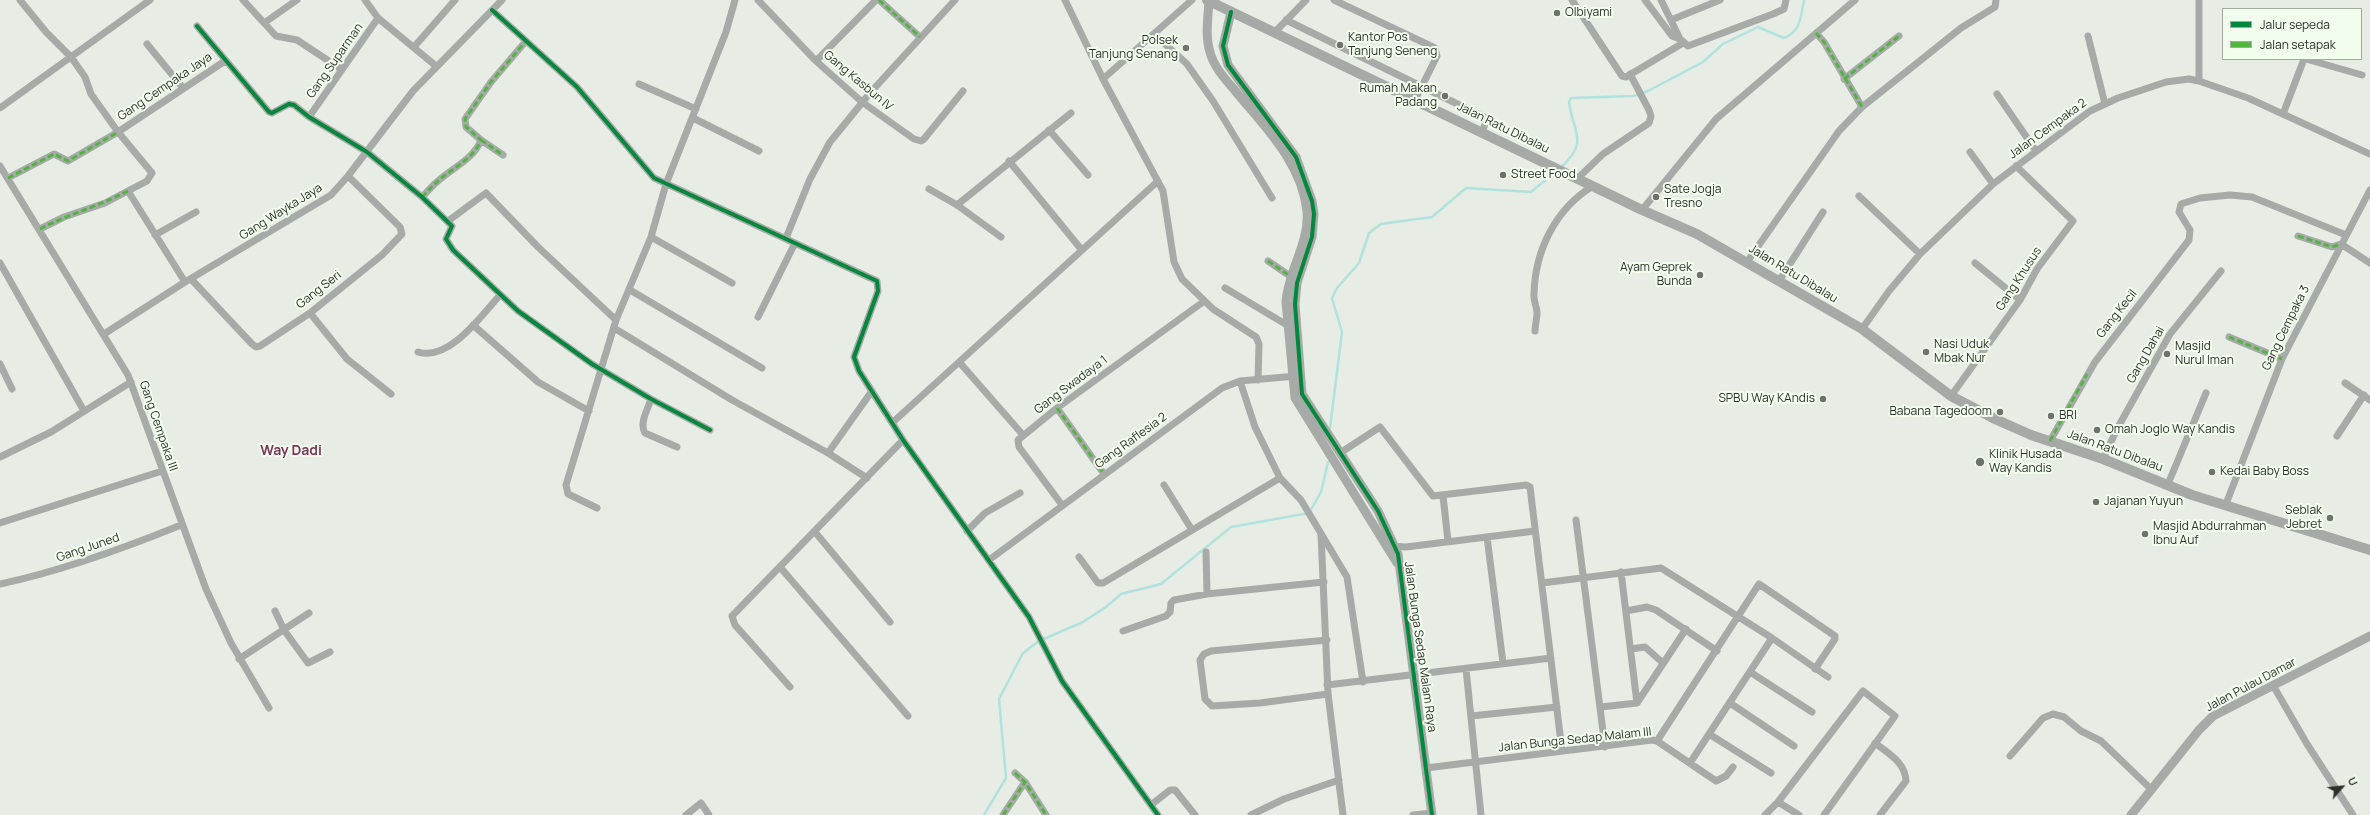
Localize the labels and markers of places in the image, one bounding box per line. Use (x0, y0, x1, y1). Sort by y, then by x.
place label: Olbiyami (1565, 6, 1612, 20)
marker: Olbiyami (1552, 8, 1562, 18)
place label: Kantor Pos Tanjung Seneng (1348, 31, 1437, 59)
place label: Polsek Tanjung Senang (1089, 34, 1178, 62)
marker: Kantor Pos Tanjung Seneng (1335, 40, 1345, 50)
marker: Polsek Tanjung Senang (1181, 43, 1191, 53)
place label: Rumah Makan Padang (1359, 82, 1437, 110)
marker: Rumah Makan Padang (1440, 91, 1450, 101)
place label: Street Food (1511, 168, 1576, 182)
marker: Street Food (1498, 170, 1508, 180)
place label: Sate Jogja Tresno (1664, 183, 1721, 211)
marker: Sate Jogja Tresno (1651, 192, 1661, 202)
place label: Ayam Geprek Bunda (1620, 261, 1692, 289)
marker: Ayam Geprek Bunda (1695, 270, 1705, 280)
place label: Nasi Uduk Mbak Nur (1934, 338, 1989, 366)
place label: Masjid Nurul Iman (2175, 340, 2234, 368)
marker: Nasi Uduk Mbak Nur (1921, 347, 1931, 357)
marker: Masjid Nurul Iman (2162, 349, 2172, 359)
place label: SPBU Way KAndis (1718, 392, 1815, 406)
marker: SPBU Way KAndis (1818, 394, 1828, 404)
place label: Babana Tagedoom (1889, 405, 1992, 419)
marker: Babana Tagedoom (1995, 407, 2005, 417)
place label: BRI (2059, 409, 2077, 423)
marker: BRI (2046, 411, 2056, 421)
place label: Omah Joglo Way Kandis (2105, 423, 2235, 437)
marker: Omah Joglo Way Kandis (2092, 425, 2102, 435)
place label: Klinik Husada Way Kandis (1989, 448, 2062, 476)
marker: Klinik Husada Way Kandis (1974, 456, 1986, 468)
place label: Kedai Baby Boss (2220, 465, 2309, 479)
marker: Kedai Baby Boss (2207, 467, 2217, 477)
place label: Jajanan Yuyun (2104, 495, 2183, 509)
marker: Jajanan Yuyun (2091, 497, 2101, 507)
place label: Seblak Jebret (2285, 504, 2322, 532)
marker: Seblak Jebret (2325, 513, 2335, 523)
place label: Masjid Abdurrahman Ibnu Auf (2153, 520, 2266, 548)
marker: Masjid Abdurrahman Ibnu Auf (2140, 529, 2150, 539)

